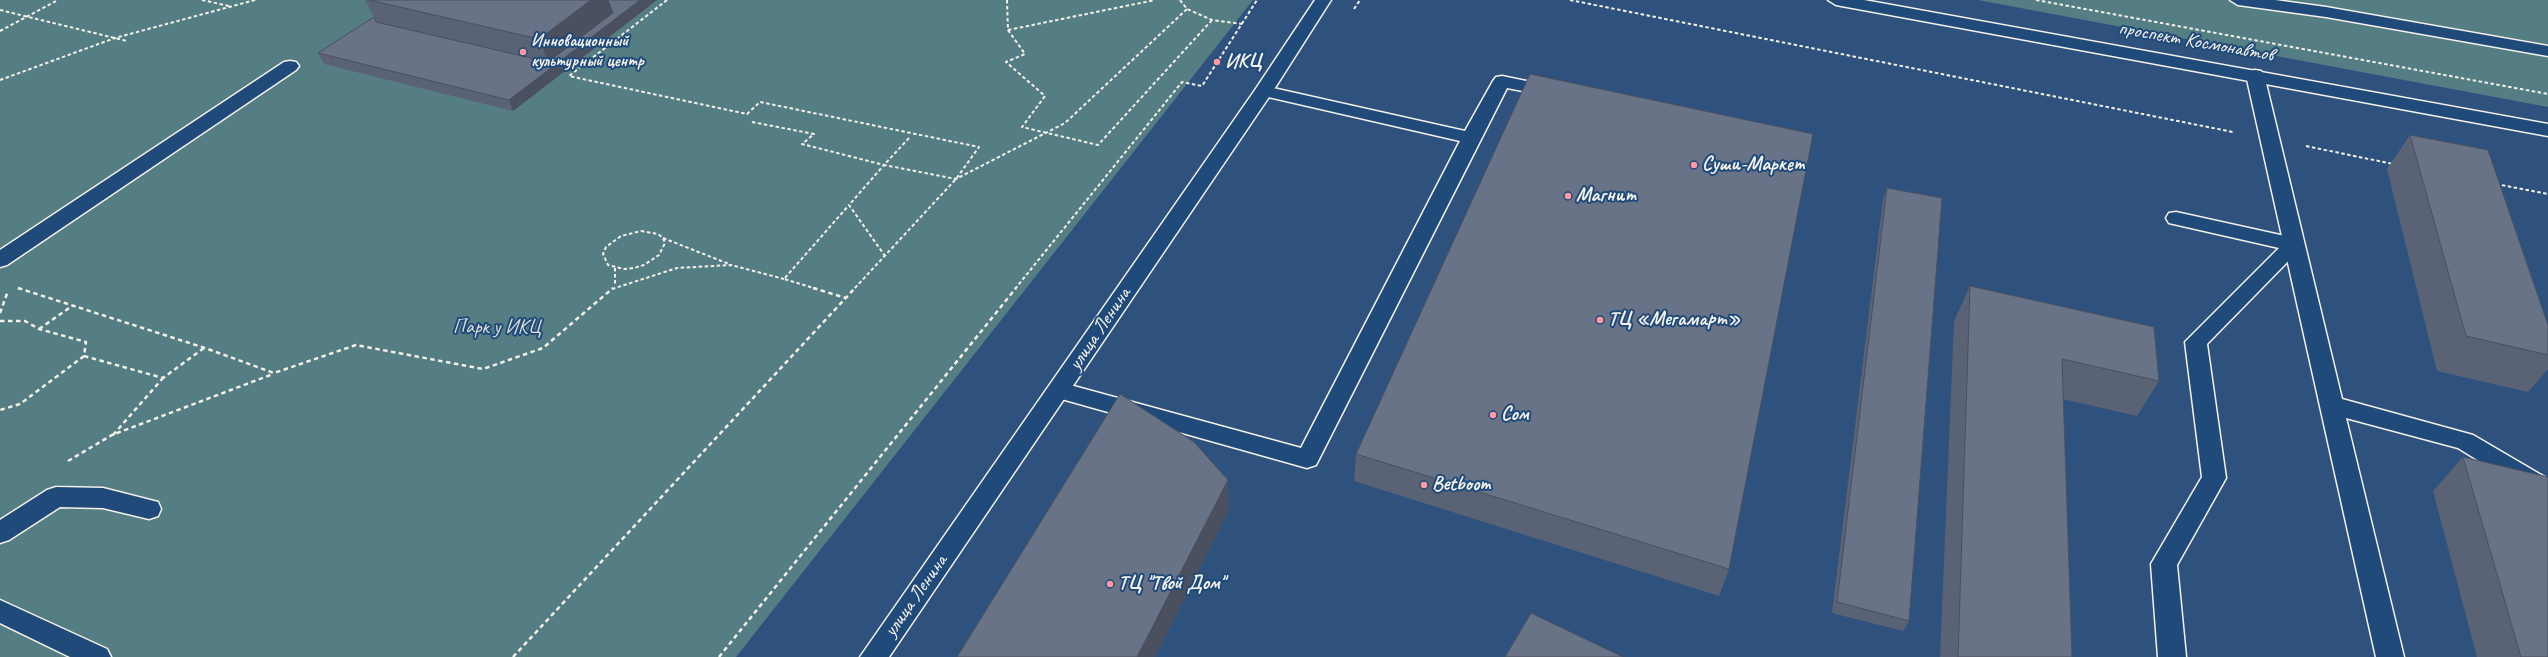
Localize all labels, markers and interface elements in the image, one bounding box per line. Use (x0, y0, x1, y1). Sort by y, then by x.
street label: проспект Космонавтов (2116, 17, 2276, 67)
place label: Инновационный культурный центр (531, 32, 644, 72)
marker: Инновационный культурный центр (518, 47, 528, 57)
place label: ИКЦ (1225, 50, 1262, 74)
marker: ИКЦ (1212, 57, 1222, 67)
place label: Суши-Маркет (1702, 153, 1805, 177)
marker: Суши-Маркет (1689, 160, 1699, 170)
place label: Магнит (1576, 184, 1636, 208)
marker: Магнит (1563, 191, 1573, 201)
street label: улица Ленина (1064, 283, 1136, 375)
place label: ТЦ «Мегамарт» (1608, 308, 1740, 332)
marker: ТЦ «Мегамарт» (1595, 315, 1605, 325)
park label: Парк у ИКЦ (453, 316, 541, 340)
place label: Сом (1501, 403, 1529, 427)
marker: Сом (1488, 410, 1498, 420)
place label: Betboom (1432, 473, 1490, 497)
marker: Betboom (1419, 480, 1429, 490)
street label: улица Ленина (879, 550, 953, 642)
place label: ТЦ "Твой Дом" (1118, 572, 1224, 596)
marker: ТЦ "Твой Дом" (1105, 579, 1115, 589)

